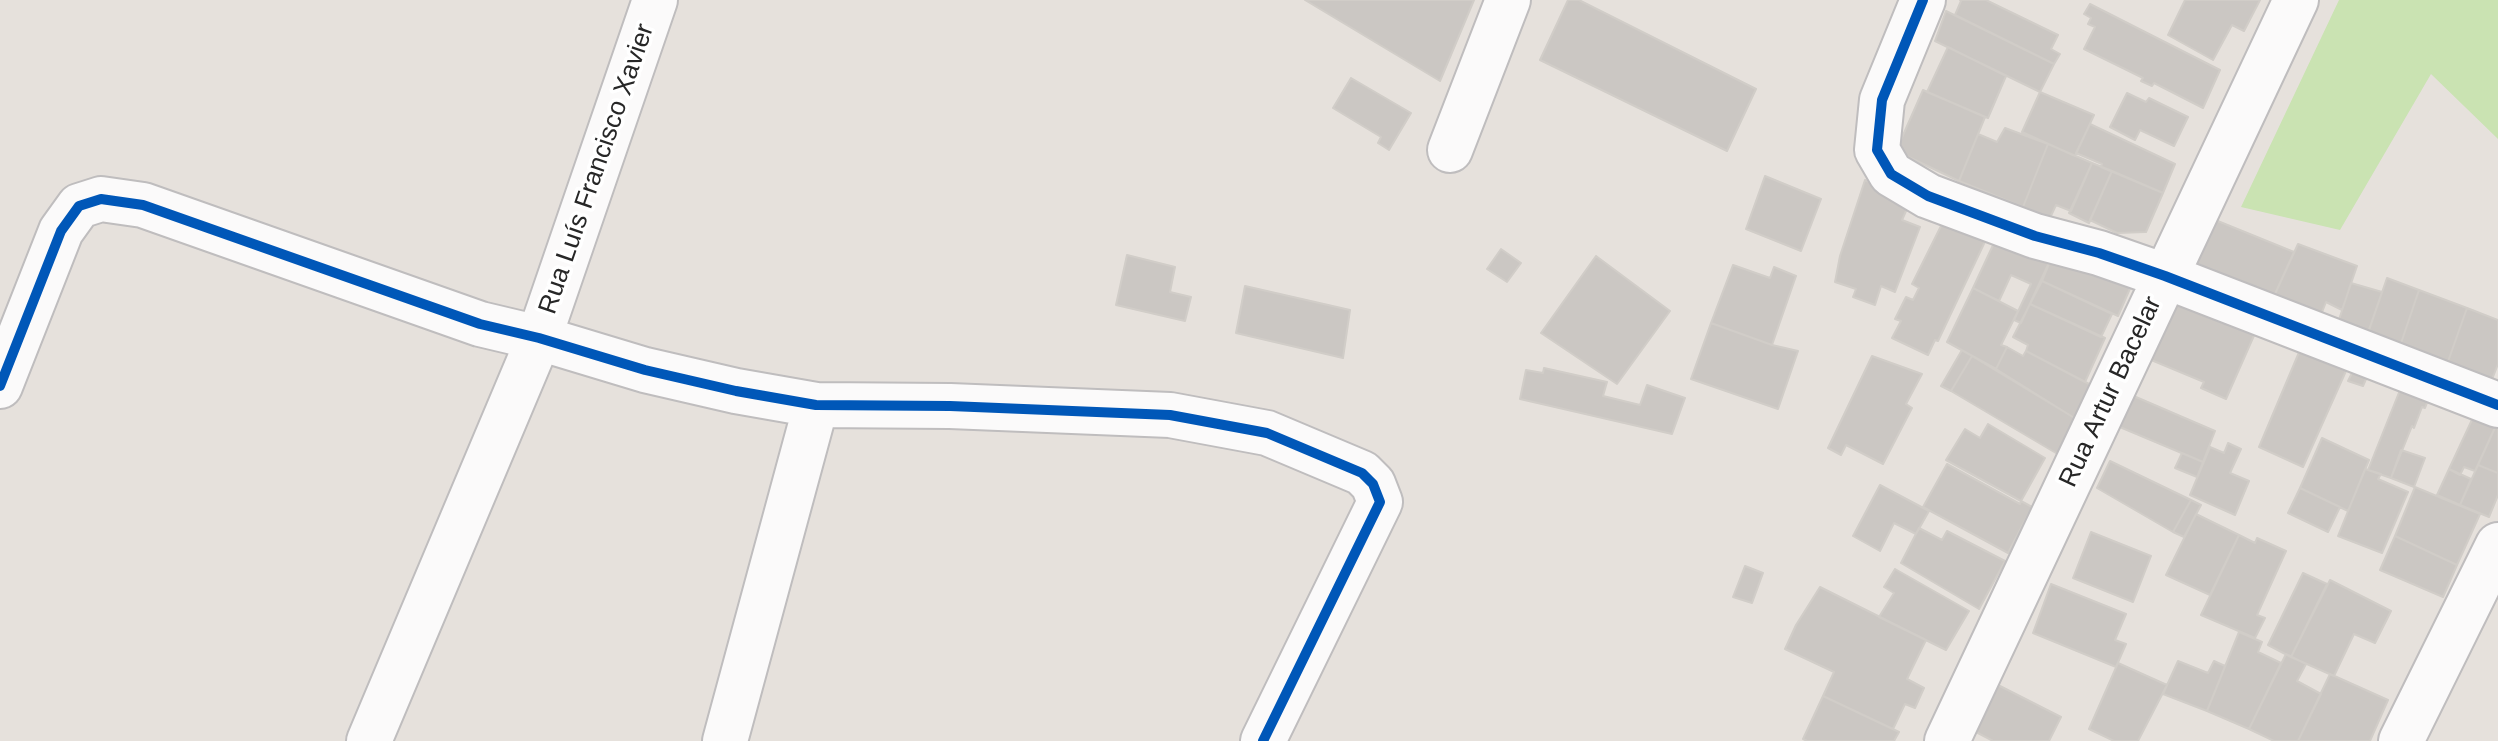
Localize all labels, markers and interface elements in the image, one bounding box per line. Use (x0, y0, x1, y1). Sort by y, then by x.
street label: Rua Luís Francisco Xavier (533, 20, 661, 318)
street label: Rua Artur Bacelar (2053, 292, 2169, 492)

